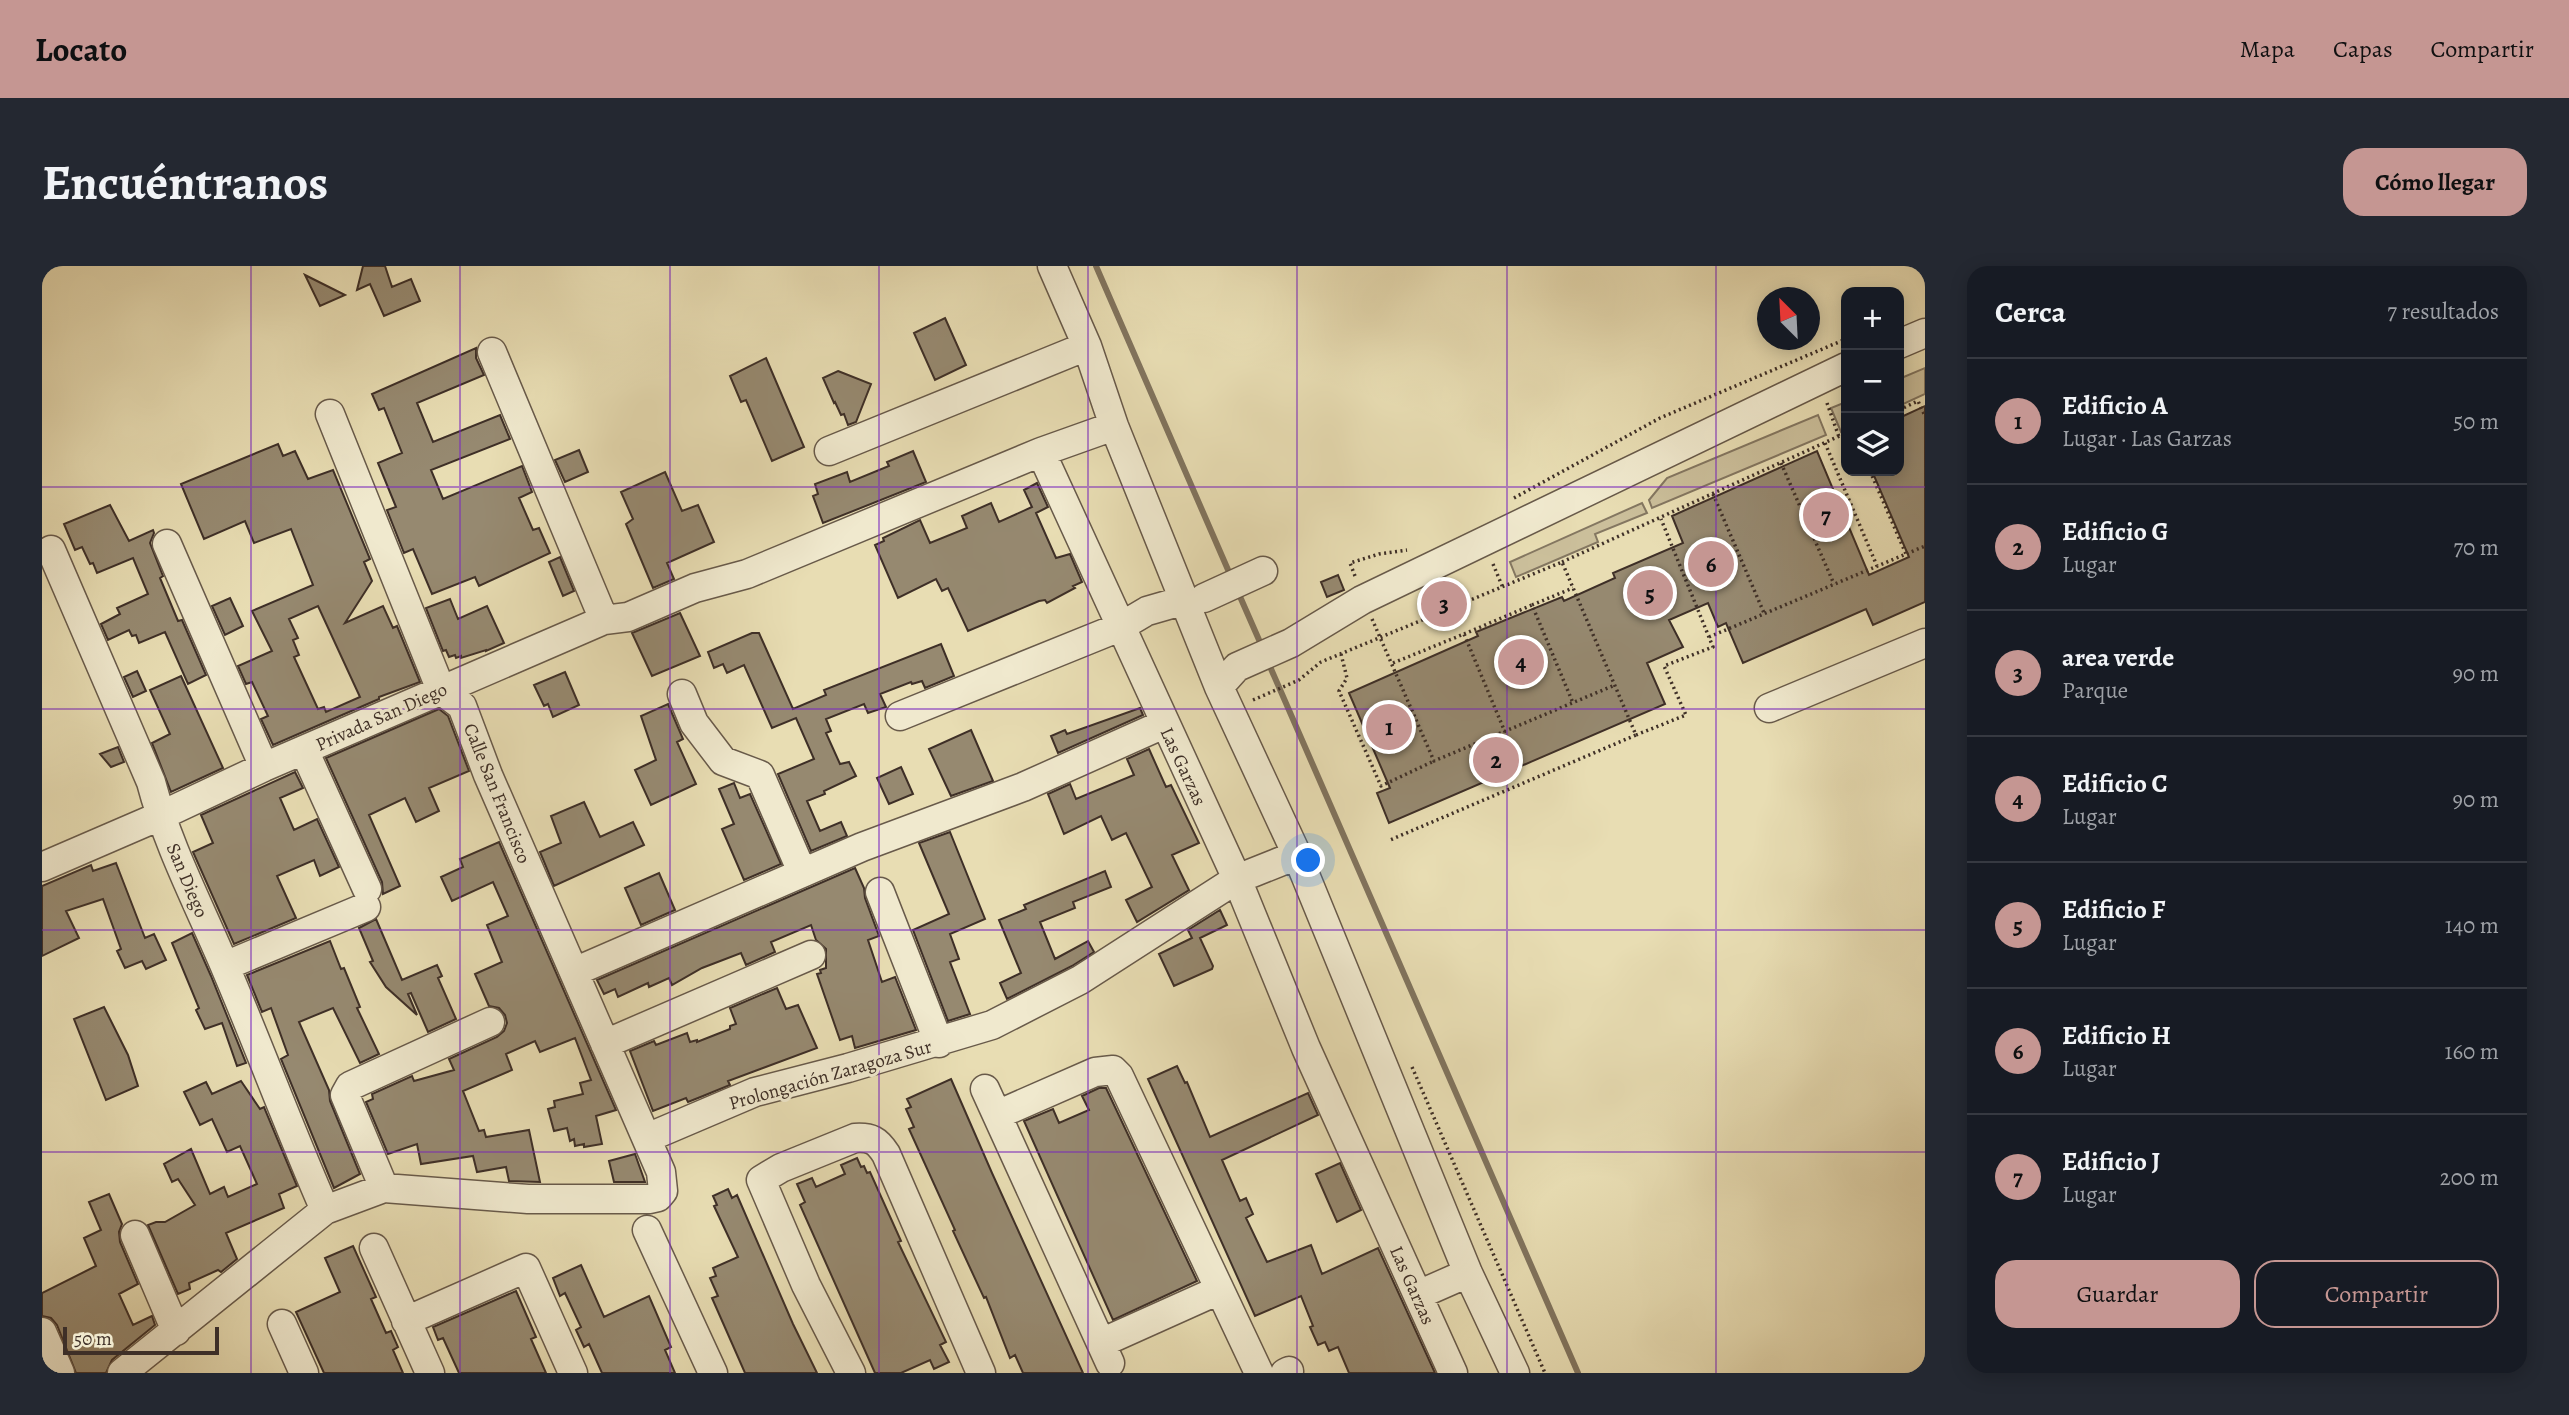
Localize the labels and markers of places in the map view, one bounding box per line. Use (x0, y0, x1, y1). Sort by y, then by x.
pin: 7 (1803, 489, 1849, 541)
pin: 6 (1688, 538, 1734, 590)
pin: 5 (1627, 567, 1673, 619)
pin: 3 (1421, 578, 1467, 630)
pin: 4 (1498, 636, 1544, 688)
pin: 1 (1366, 701, 1412, 753)
pin: 2 (1473, 734, 1519, 786)

